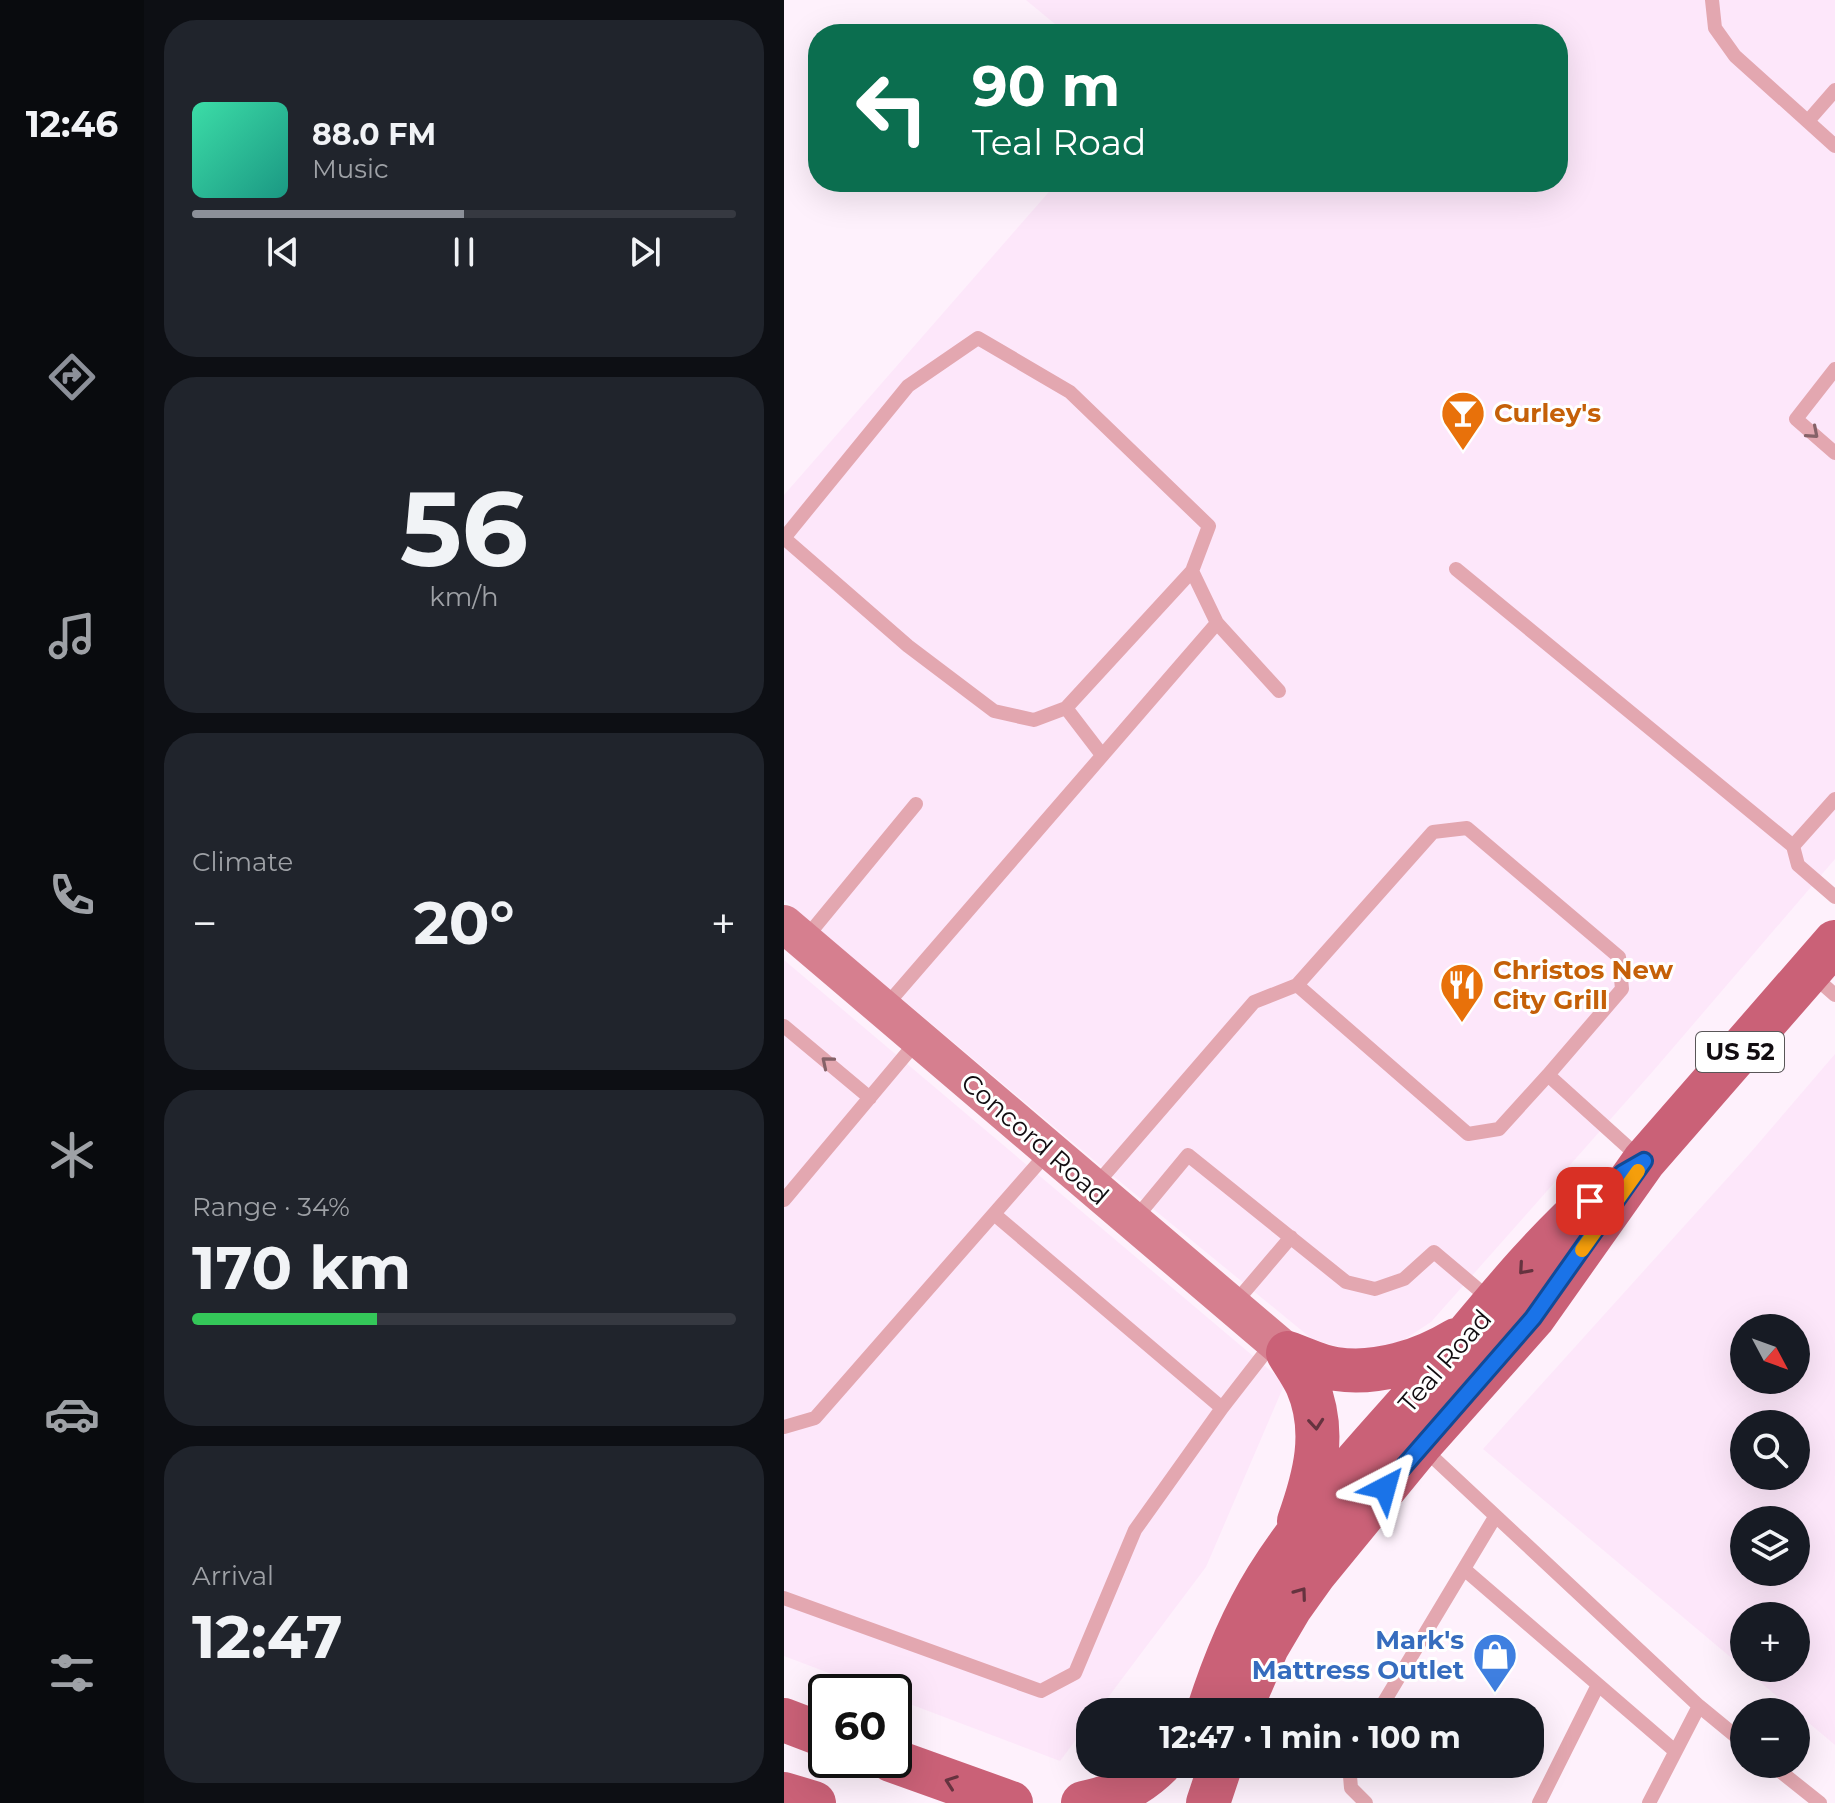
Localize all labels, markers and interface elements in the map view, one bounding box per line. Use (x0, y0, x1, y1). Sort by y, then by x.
text: 90 m (972, 52, 1120, 120)
icon: left (840, 56, 944, 160)
text: 12:46 (26, 102, 118, 146)
text: 88.0 FM (312, 116, 436, 153)
text: Teal Road (972, 120, 1146, 164)
text: Music (312, 153, 389, 185)
icon: previous (261, 230, 305, 274)
icon: pause (442, 230, 486, 274)
icon: next (623, 230, 667, 274)
icon: directions (44, 349, 100, 405)
bar icon: Curley's (1439, 389, 1487, 452)
place label: Curley's (1494, 397, 1601, 429)
one-way arrow (1803, 423, 1818, 438)
text: 56 (400, 465, 528, 592)
text: km/h (429, 581, 499, 613)
icon: music (44, 608, 100, 664)
text: Climate (192, 846, 293, 878)
icon: phone (44, 867, 100, 923)
text: 20° (413, 886, 515, 959)
text: − (192, 896, 217, 950)
text: + (711, 896, 736, 950)
place label: Christos New City Grill (1493, 954, 1674, 1016)
restaurant icon: Christos New City Grill (1438, 961, 1486, 1024)
road number: US 52 (1696, 1032, 1784, 1072)
one-way arrow (822, 1057, 836, 1072)
street label: Concord Road (955, 1066, 1115, 1212)
icon: climate (44, 1127, 100, 1183)
pin (1556, 1167, 1624, 1235)
icon: arrive (1568, 1179, 1612, 1223)
text: Range · 34% (192, 1191, 350, 1223)
text: 170 km (192, 1231, 411, 1304)
one-way arrow (1519, 1259, 1534, 1274)
street label: Teal Road (1392, 1303, 1498, 1419)
north arrow (1730, 1314, 1810, 1394)
map controls (1730, 1314, 1810, 1778)
icon: car (44, 1386, 100, 1442)
button: search (1730, 1410, 1810, 1490)
one-way arrow (1307, 1418, 1324, 1431)
position arrow (1343, 1446, 1427, 1530)
button: layers (1730, 1506, 1810, 1586)
text: Arrival (192, 1560, 274, 1592)
one-way arrow (1291, 1588, 1305, 1602)
text: 12:47 (192, 1600, 343, 1673)
button: + (1730, 1602, 1810, 1682)
place label: Mark's Mattress Outlet (1252, 1624, 1464, 1686)
shop icon: Mark's Mattress Outlet (1471, 1631, 1519, 1694)
icon: filters (44, 1645, 100, 1701)
speed limit sign: 60 (808, 1674, 912, 1778)
button: − (1730, 1698, 1810, 1778)
text: 12:47 · 1 min · 100 m (1159, 1719, 1461, 1756)
one-way arrow (945, 1775, 959, 1791)

